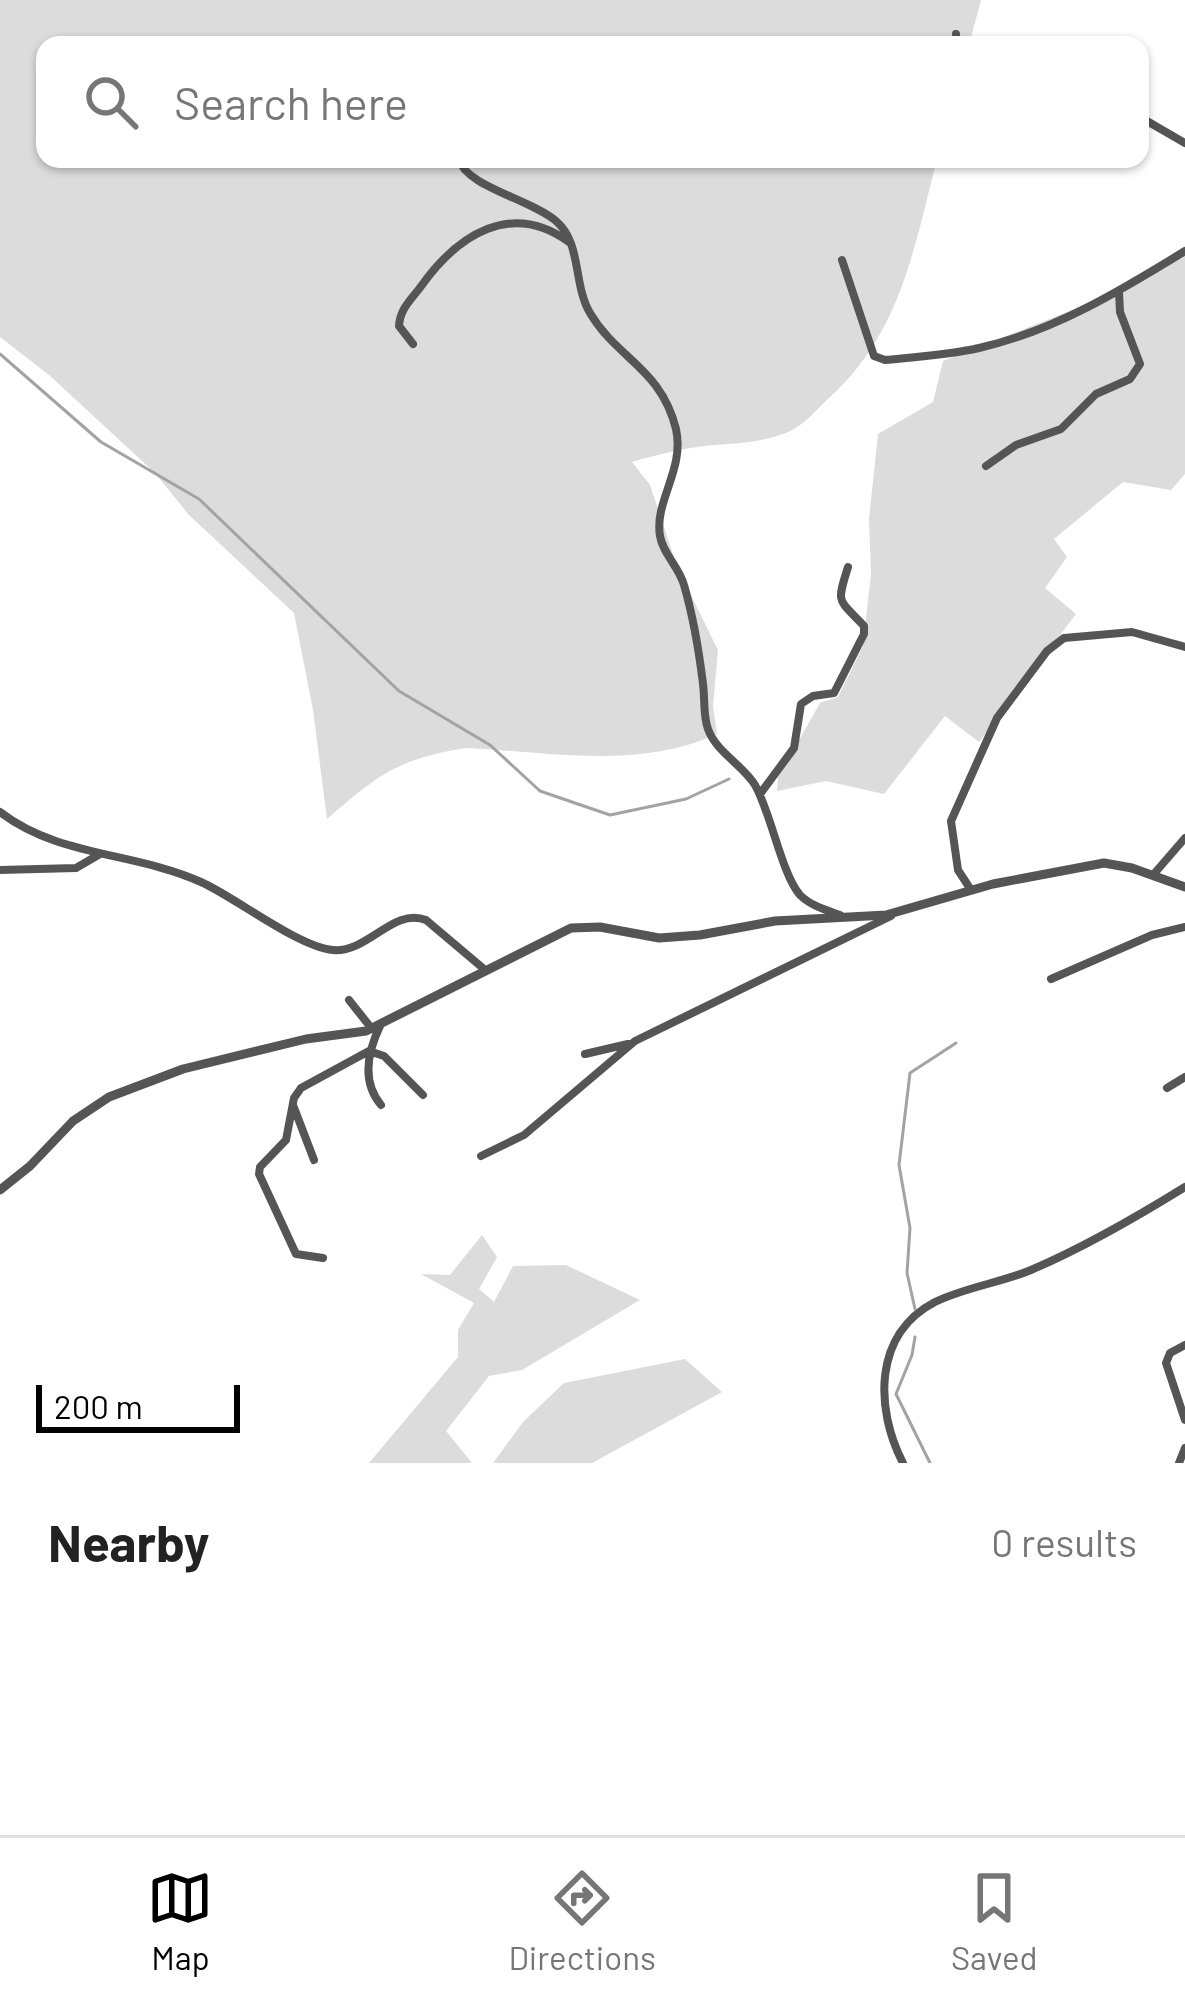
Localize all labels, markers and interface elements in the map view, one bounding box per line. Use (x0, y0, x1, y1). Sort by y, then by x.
search box (36, 36, 1149, 168)
icon: search (78, 69, 144, 135)
text: Search here (174, 75, 408, 129)
scale bar (36, 1379, 240, 1432)
text: 200 m (54, 1386, 143, 1426)
text: Nearby (48, 1511, 209, 1572)
text: 0 results (991, 1518, 1137, 1565)
tab: Map (147, 1865, 213, 1977)
tab: Directions (508, 1865, 656, 1977)
tab: Saved (951, 1865, 1038, 1977)

